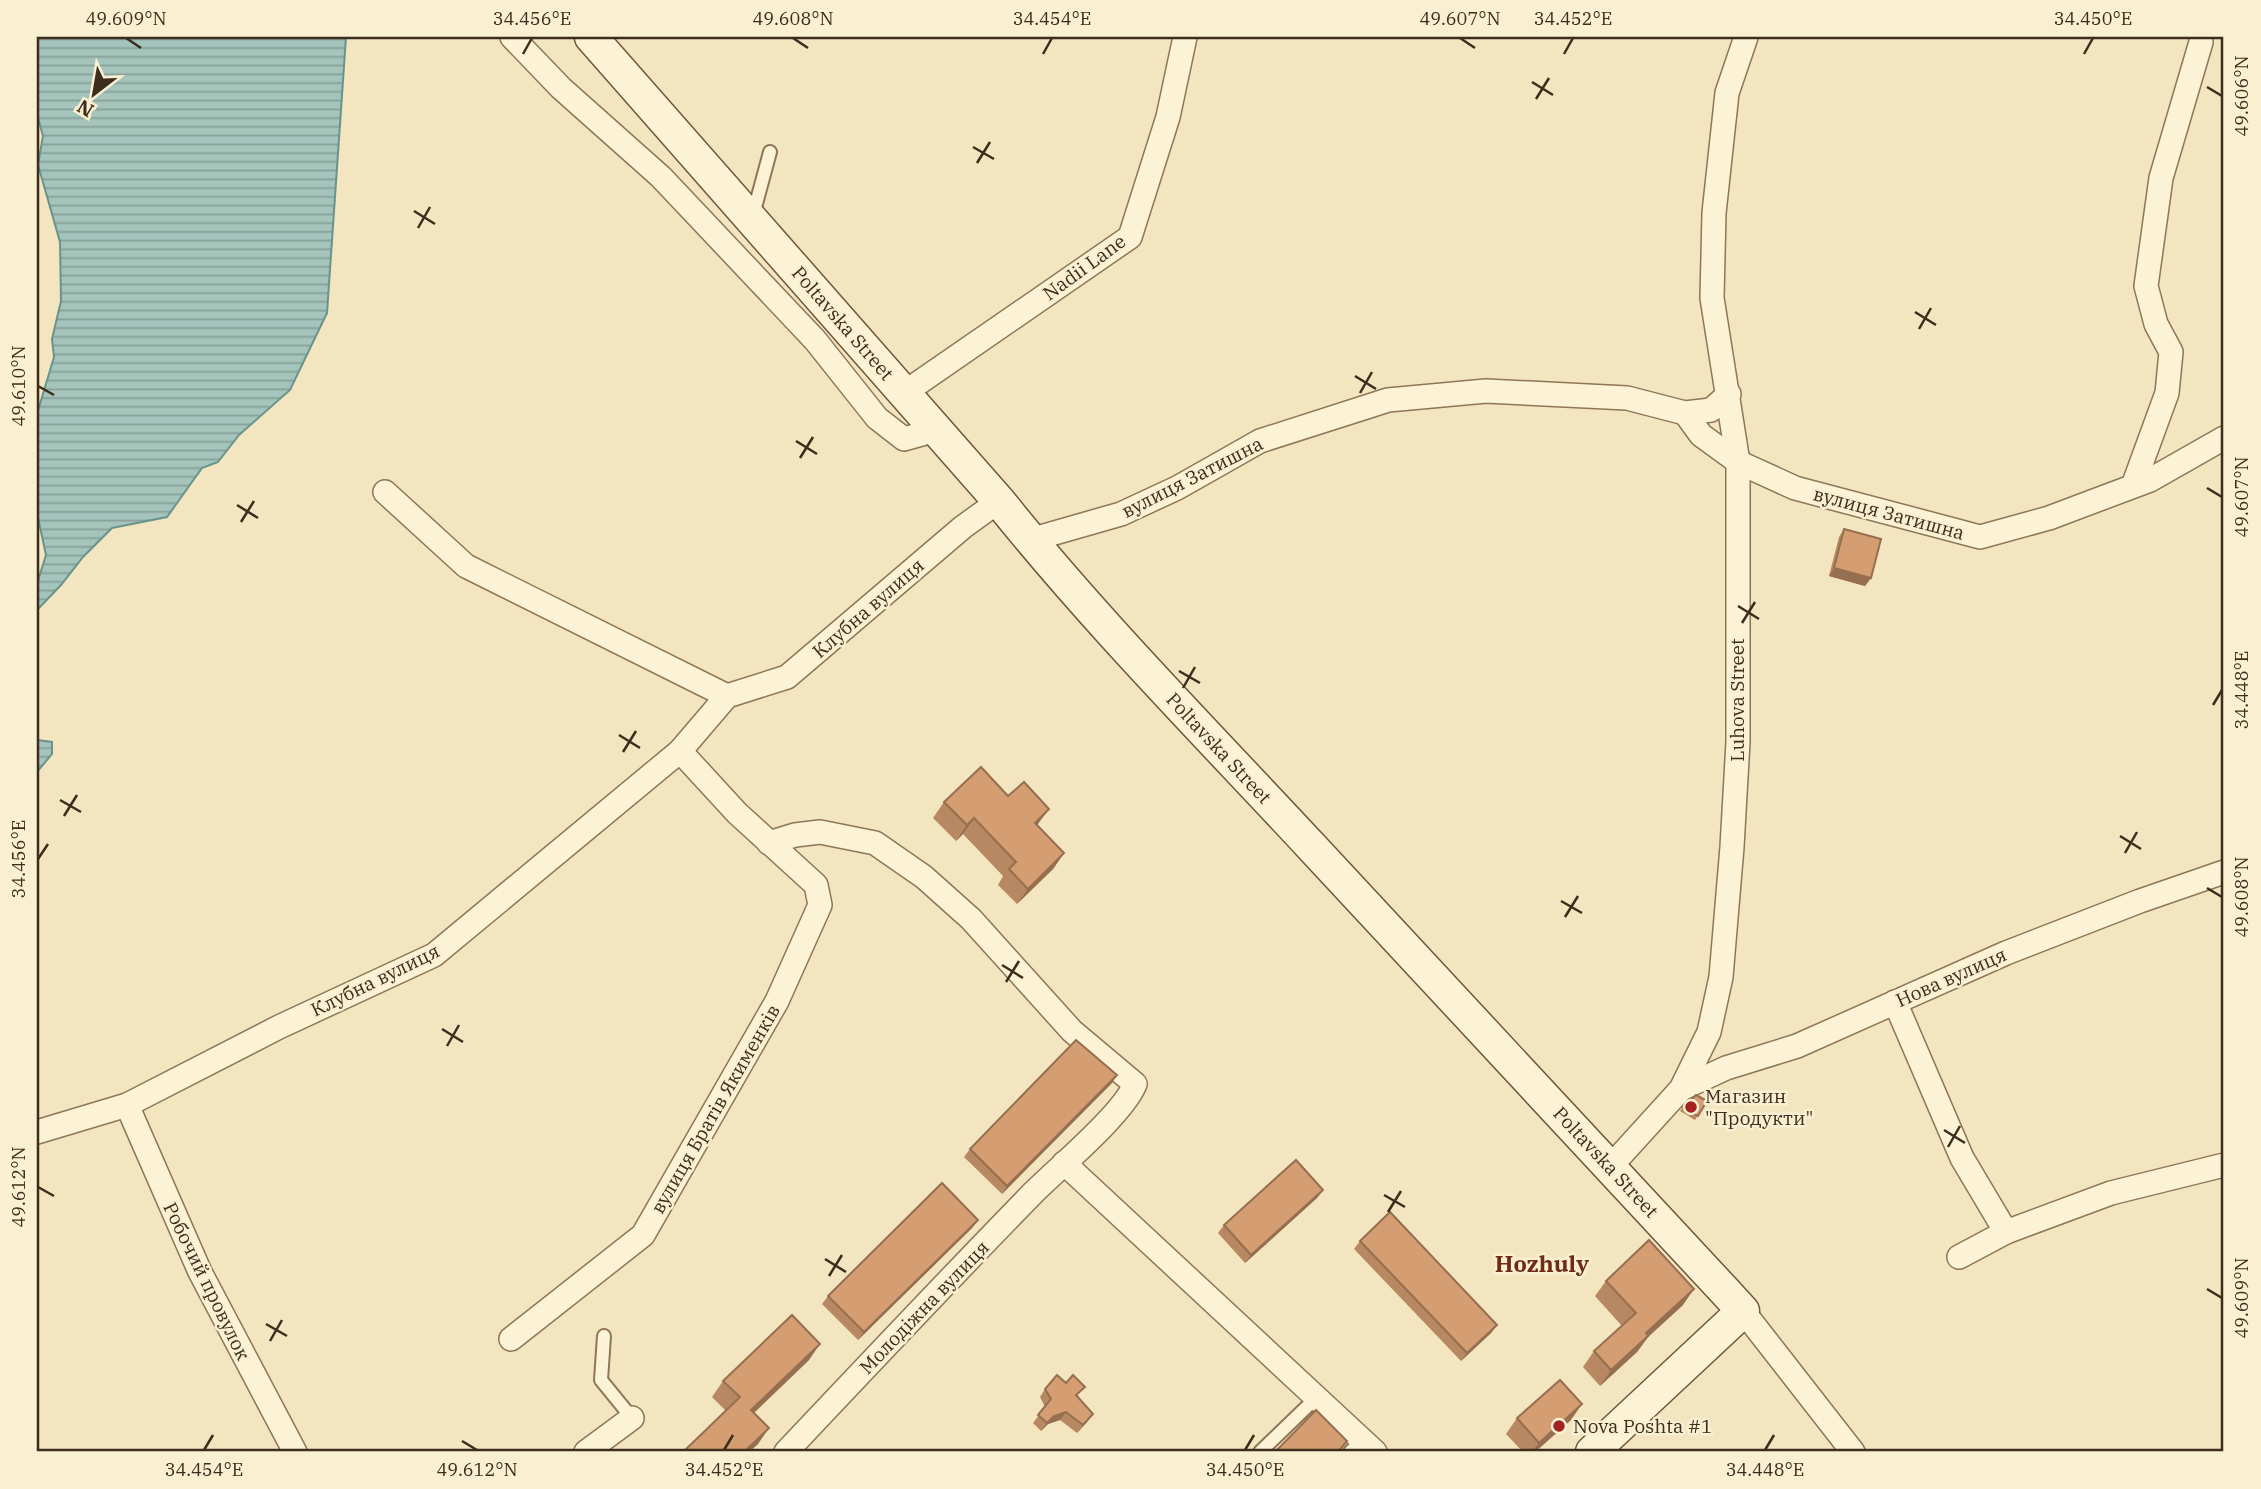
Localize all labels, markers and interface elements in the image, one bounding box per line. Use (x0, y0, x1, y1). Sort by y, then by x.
text: 49.609°N (85, 7, 167, 30)
text: 34.456°E (493, 7, 571, 30)
text: 49.608°N (752, 7, 834, 30)
text: 34.454°E (1013, 7, 1091, 30)
text: 49.607°N (1419, 7, 1501, 30)
text: 34.452°E (1534, 7, 1612, 30)
text: 34.450°E (2054, 7, 2132, 30)
text: 49.606°N (2230, 55, 2253, 137)
north arrow (60, 60, 130, 130)
text: N (73, 94, 98, 123)
street label: Nadii Lane (1038, 229, 1130, 305)
street label: Poltavska Street (787, 261, 899, 385)
text: 49.610°N (7, 345, 30, 427)
street label: вулиця Затишна (1117, 431, 1267, 523)
text: 49.607°N (2230, 456, 2253, 538)
street label: вулиця Затишна (1811, 481, 1967, 545)
street label: Клубна вулиця (807, 553, 929, 663)
street label: Luhova Street (1725, 638, 1749, 762)
text: 34.448°E (2230, 651, 2253, 729)
street label: Poltavska Street (1161, 687, 1277, 809)
text: 34.456°E (7, 820, 30, 898)
text: 49.608°N (2230, 856, 2253, 938)
street label: Клубна вулиця (307, 938, 443, 1022)
street label: Нова вулиця (1892, 942, 2010, 1012)
street label: вулиця Братів Якименків (645, 1000, 785, 1218)
place label: Магазин "Продукти" (1705, 1084, 1813, 1130)
marker: Магазин "Продукти" (1683, 1099, 1699, 1115)
street label: Poltavska Street (1548, 1101, 1664, 1223)
text: 49.612°N (7, 1146, 30, 1228)
street label: Робочий провулок (158, 1198, 256, 1364)
street label: Молодіжна вулиця (854, 1235, 994, 1379)
district label: Hozhuly (1495, 1248, 1589, 1278)
text: 49.609°N (2230, 1257, 2253, 1339)
place label: Nova Poshta #1 (1573, 1414, 1712, 1438)
marker: Nova Poshta #1 (1551, 1418, 1567, 1434)
text: 34.454°E (165, 1458, 243, 1481)
text: 49.612°N (436, 1458, 518, 1481)
text: 34.452°E (685, 1458, 763, 1481)
text: 34.450°E (1206, 1458, 1284, 1481)
text: 34.448°E (1726, 1458, 1804, 1481)

